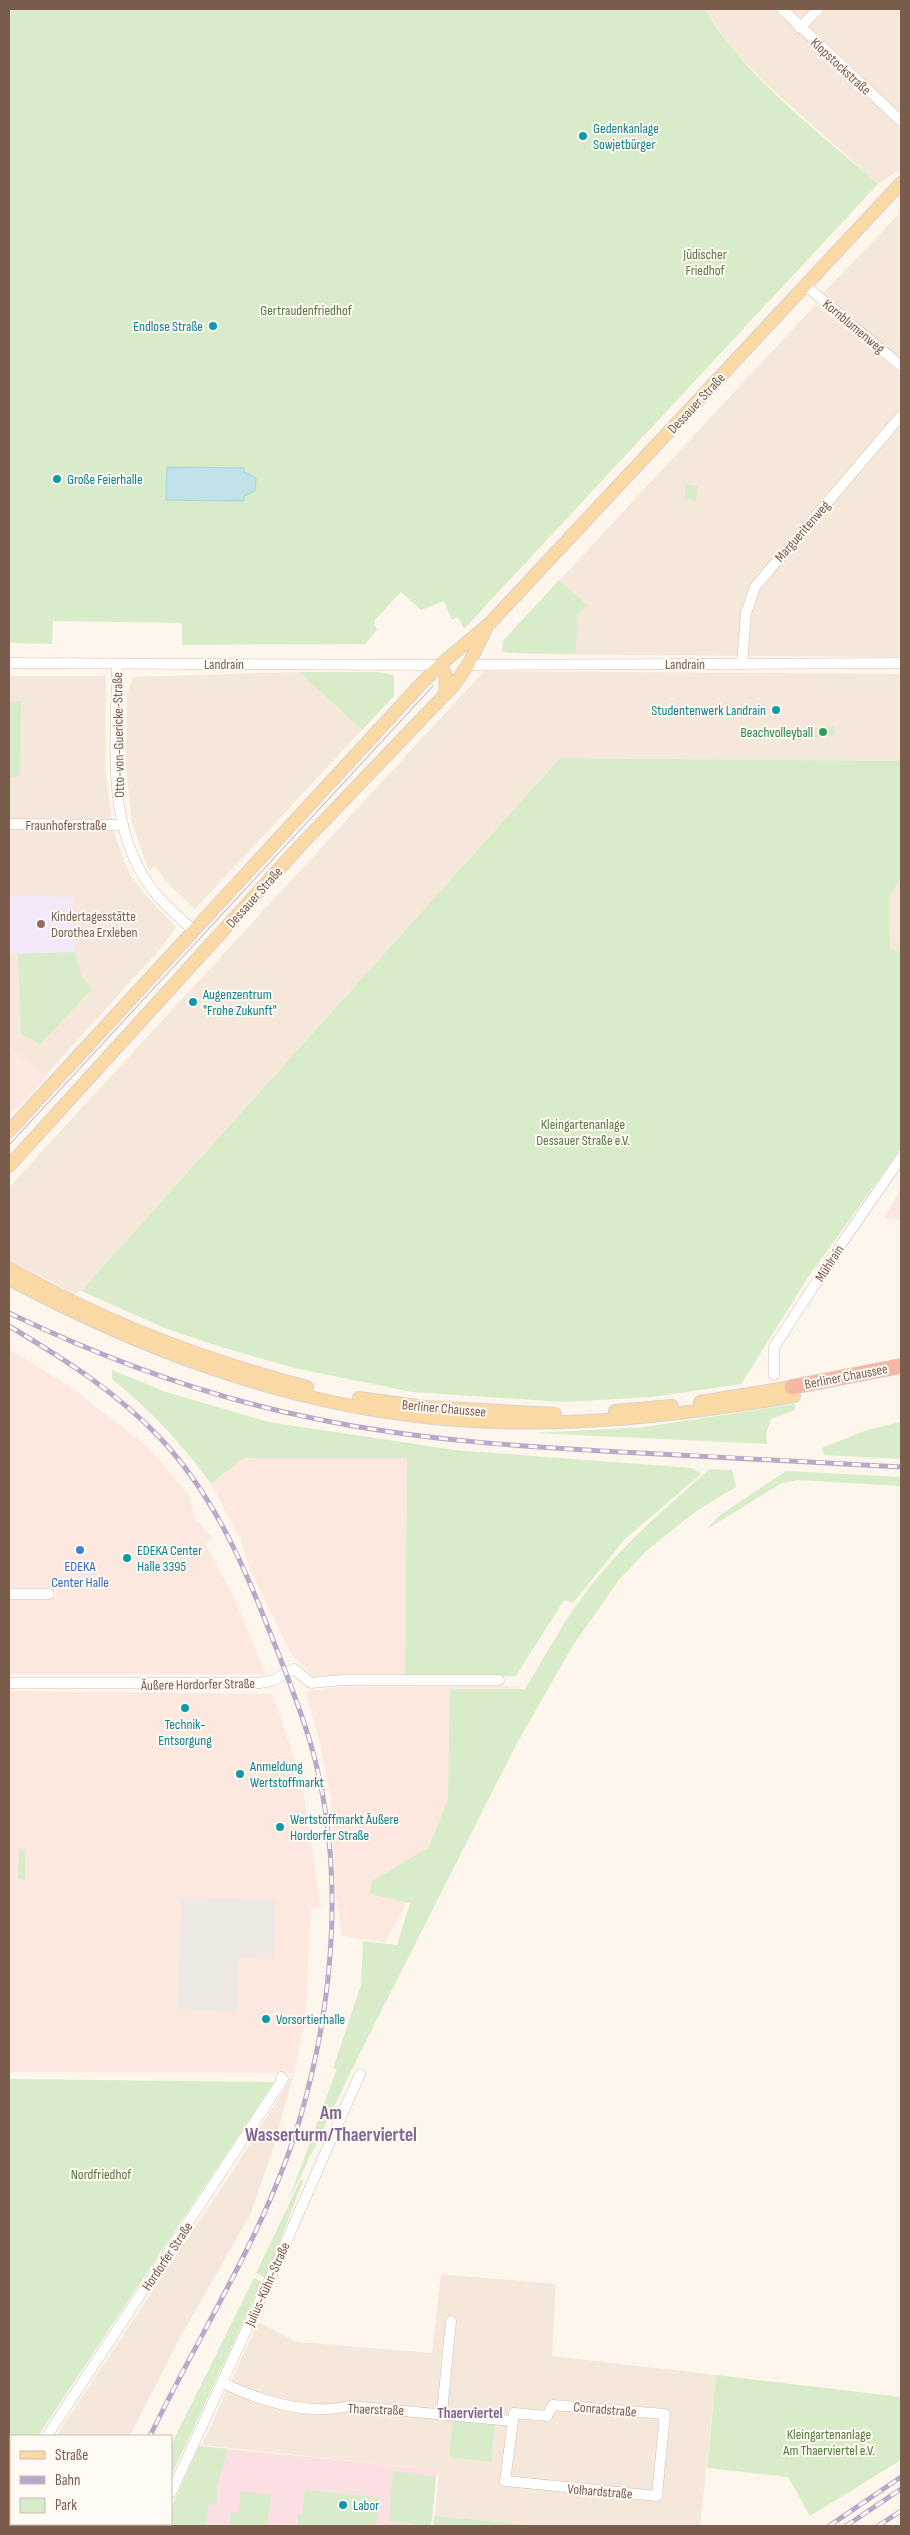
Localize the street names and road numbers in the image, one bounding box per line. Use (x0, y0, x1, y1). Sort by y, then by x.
street label: Klopstockstraße (807, 34, 874, 99)
street label: Kornblumenweg (819, 296, 888, 358)
street label: Dessauer Straße (664, 370, 729, 437)
street label: Margueritenweg (771, 497, 834, 566)
street label: Landrain (204, 656, 244, 673)
street label: Landrain (665, 656, 705, 673)
street label: Otto-von-Guericke-Straße (109, 672, 128, 798)
street label: Fraunhoferstraße (25, 817, 107, 834)
street label: Dessauer Straße (222, 863, 286, 931)
street label: Mühlrain (811, 1242, 848, 1285)
street label: Berliner Chaussee (803, 1360, 889, 1393)
street label: Berliner Chaussee (401, 1396, 487, 1421)
street label: Äußere Hordorfer Straße (140, 1675, 255, 1694)
street label: Hordorfer Straße (138, 2219, 197, 2294)
street label: Julius-Kühn-Straße (241, 2240, 294, 2330)
street label: Conradstraße (573, 2398, 637, 2421)
street label: Thaerstraße (348, 2400, 404, 2419)
street label: Volhardstraße (567, 2480, 633, 2503)

